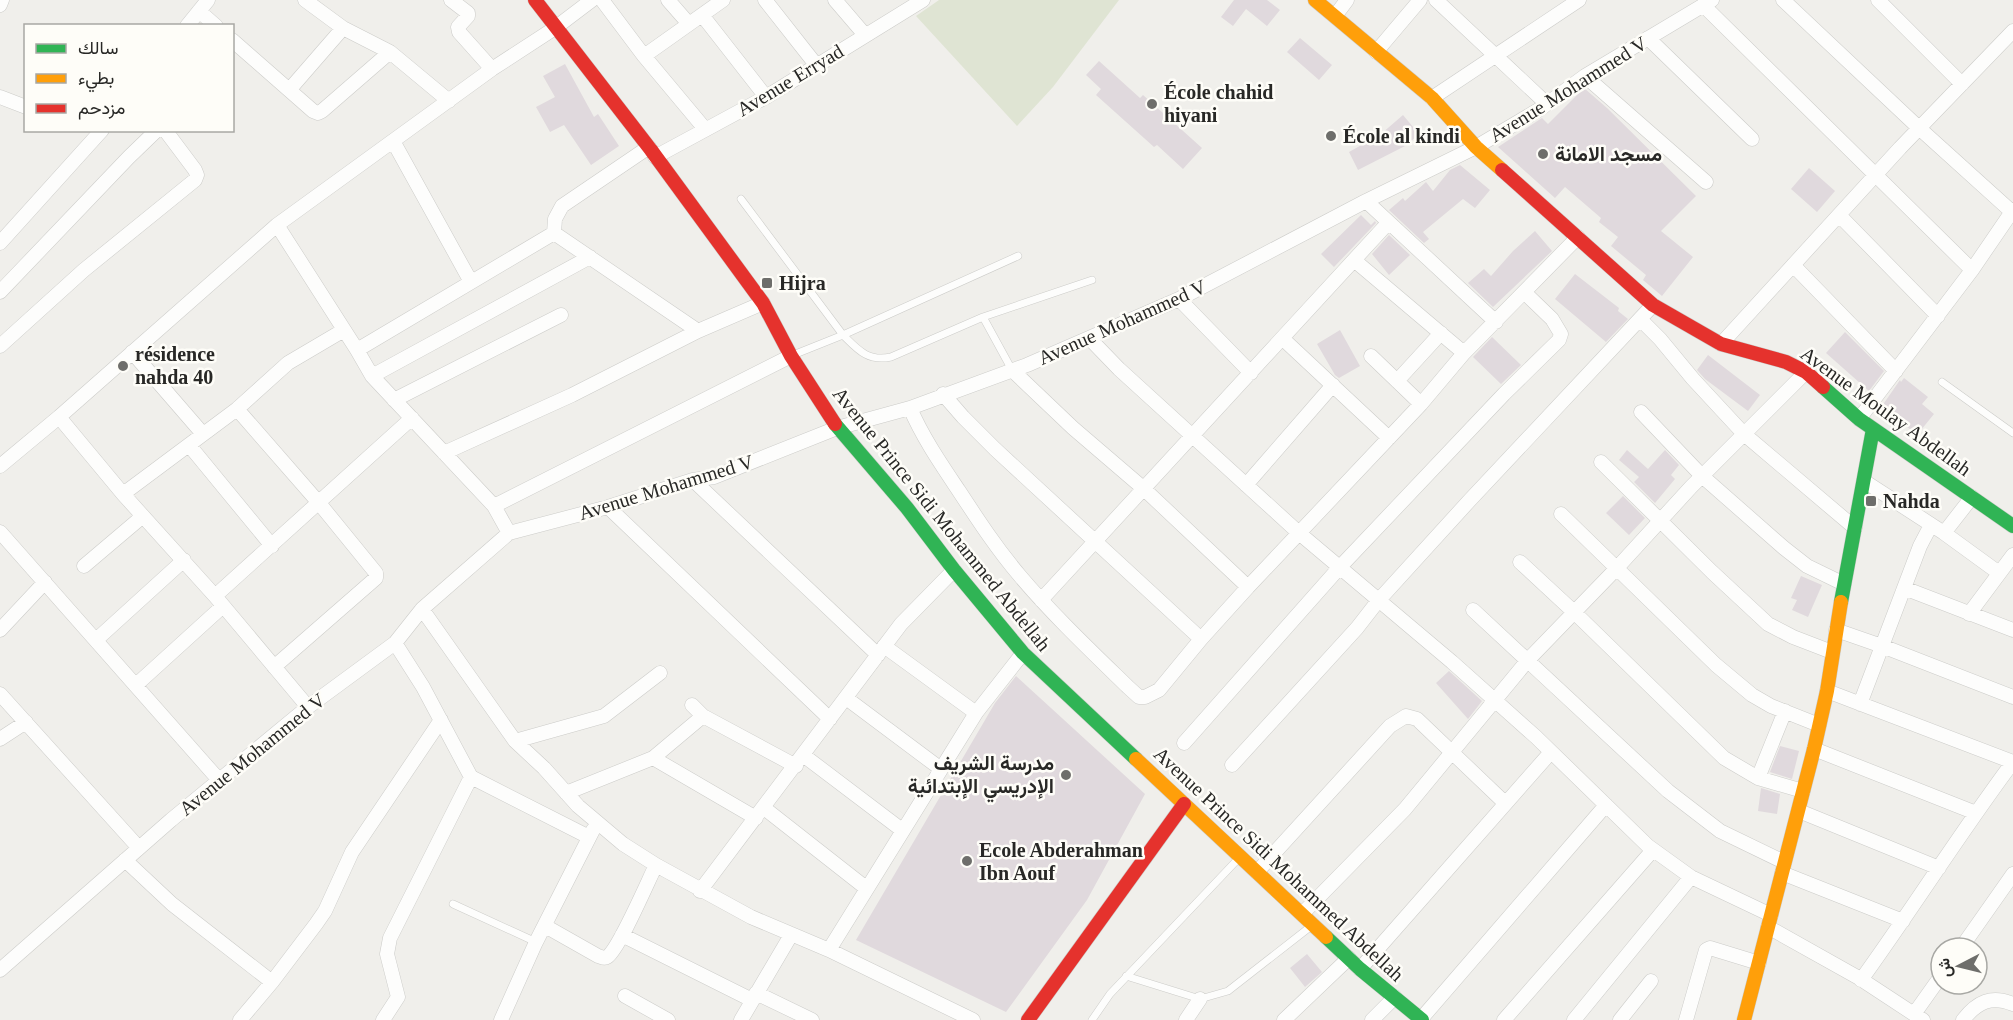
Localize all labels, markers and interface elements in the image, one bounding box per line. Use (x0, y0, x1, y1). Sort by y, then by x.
legend (24, 24, 234, 132)
street label: Avenue Mohammed V (1485, 31, 1651, 146)
text: سالك (78, 38, 118, 58)
street label: Avenue Erryad (733, 40, 848, 121)
text: بطيء (78, 68, 114, 93)
place label: École chahid hiyani (1164, 81, 1273, 127)
marker: École chahid hiyani (1145, 97, 1159, 111)
text: مزدحم (78, 98, 125, 120)
place label: École al kindi (1343, 125, 1460, 147)
marker: École al kindi (1324, 129, 1338, 143)
place label: مسجد الامانة (1555, 143, 1662, 166)
marker: مسجد الامانة (1536, 147, 1550, 161)
place label: Hijra (779, 272, 826, 295)
street label: Avenue Mohammed V (1035, 275, 1210, 369)
marker: Hijra (760, 276, 774, 290)
street label: Avenue Moulay Abdellah (1796, 342, 1975, 481)
place label: résidence nahda 40 (135, 343, 215, 388)
marker: résidence nahda 40 (116, 359, 130, 373)
street label: Avenue Prince Sidi Mohammed Abdellah (829, 383, 1055, 655)
street label: Avenue Mohammed V (576, 450, 757, 524)
place label: Nahda (1883, 490, 1940, 512)
marker: Nahda (1864, 494, 1878, 508)
street label: Avenue Mohammed V (175, 688, 330, 820)
street label: Avenue Prince Sidi Mohammed Abdellah (1150, 742, 1408, 986)
place label: مدرسة الشريف الإدريسي الإبتدائية (908, 752, 1054, 803)
marker: مدرسة الشريف الإدريسي الإبتدائية (1059, 768, 1073, 782)
place label: Ecole Abderahman Ibn Aouf (979, 839, 1143, 884)
marker: Ecole Abderahman Ibn Aouf (960, 854, 974, 868)
north arrow (1929, 936, 1989, 996)
text: ش (1935, 957, 1955, 978)

